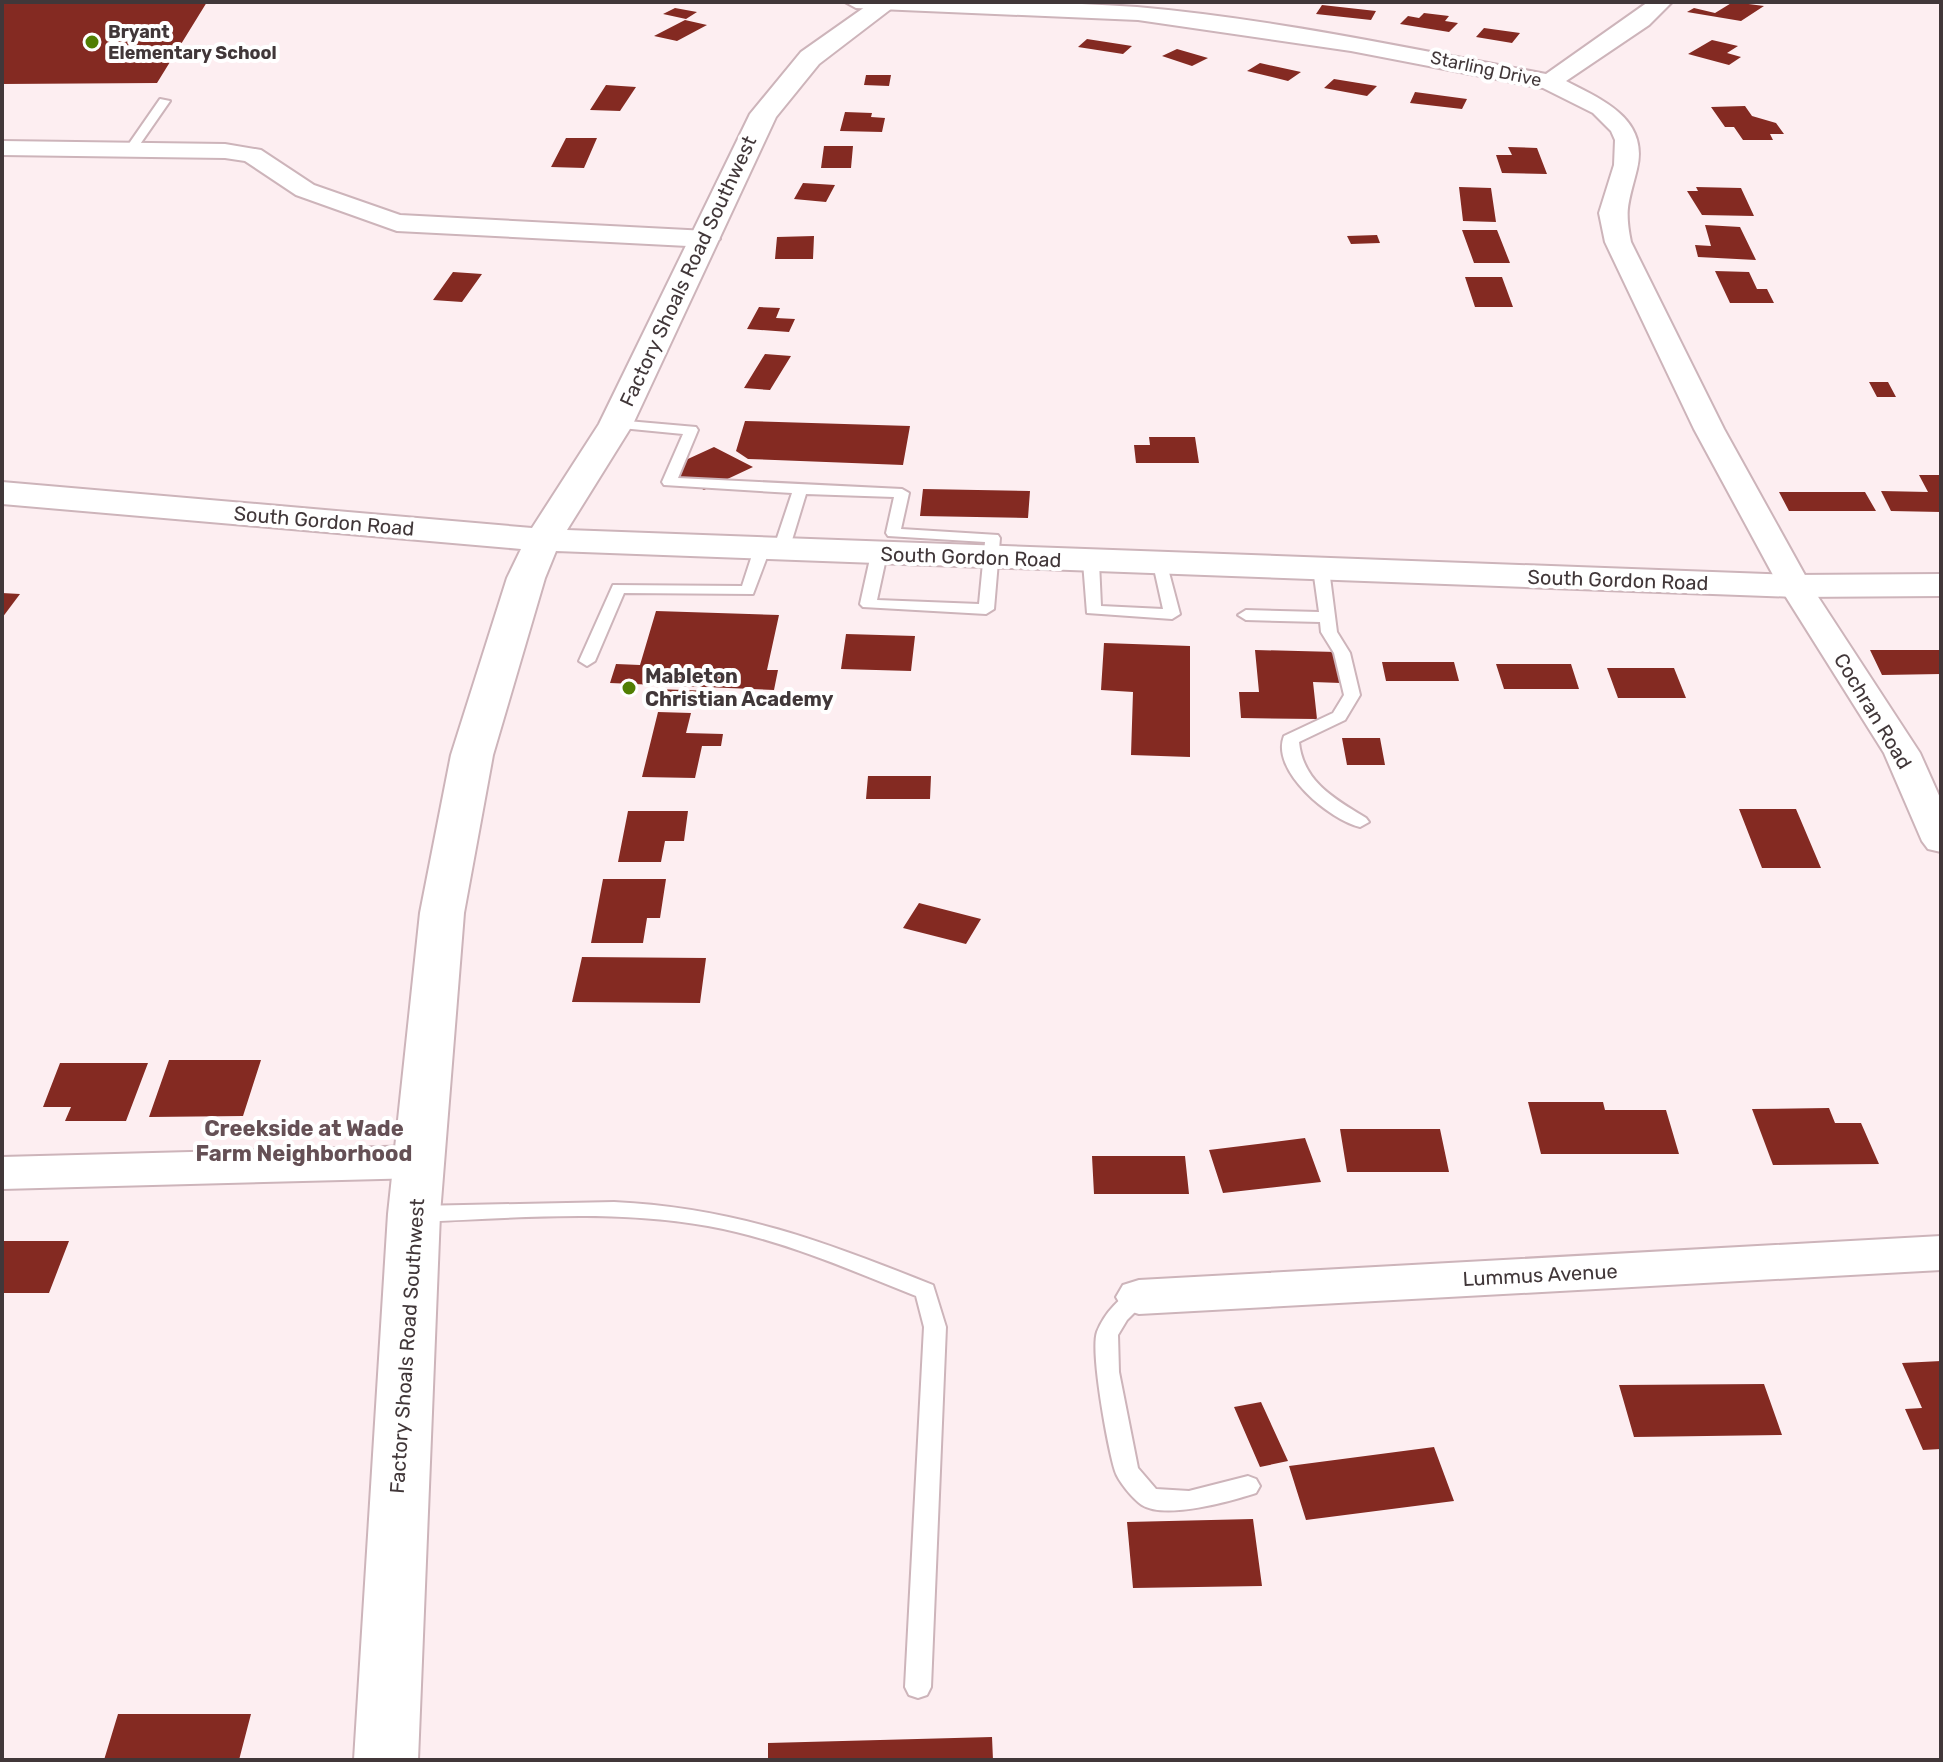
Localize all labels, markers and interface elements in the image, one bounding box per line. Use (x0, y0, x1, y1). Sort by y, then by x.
place label: Bryant Elementary School (108, 21, 277, 64)
marker: Bryant Elementary School (83, 33, 101, 51)
street label: Starling Drive (1428, 46, 1544, 92)
street label: Factory Shoals Road Southwest (615, 132, 761, 410)
street label: South Gordon Road (233, 501, 415, 541)
street label: South Gordon Road (880, 542, 1062, 572)
street label: South Gordon Road (1527, 565, 1709, 595)
street label: Cochran Road (1829, 649, 1917, 773)
place label: Mableton Christian Academy (645, 664, 834, 711)
marker: Mableton Christian Academy (620, 679, 638, 697)
district label: Creekside at Wade Farm Neighborhood (196, 1115, 412, 1167)
street label: Factory Shoals Road Southwest (385, 1198, 429, 1494)
street label: Lummus Avenue (1462, 1259, 1618, 1291)

